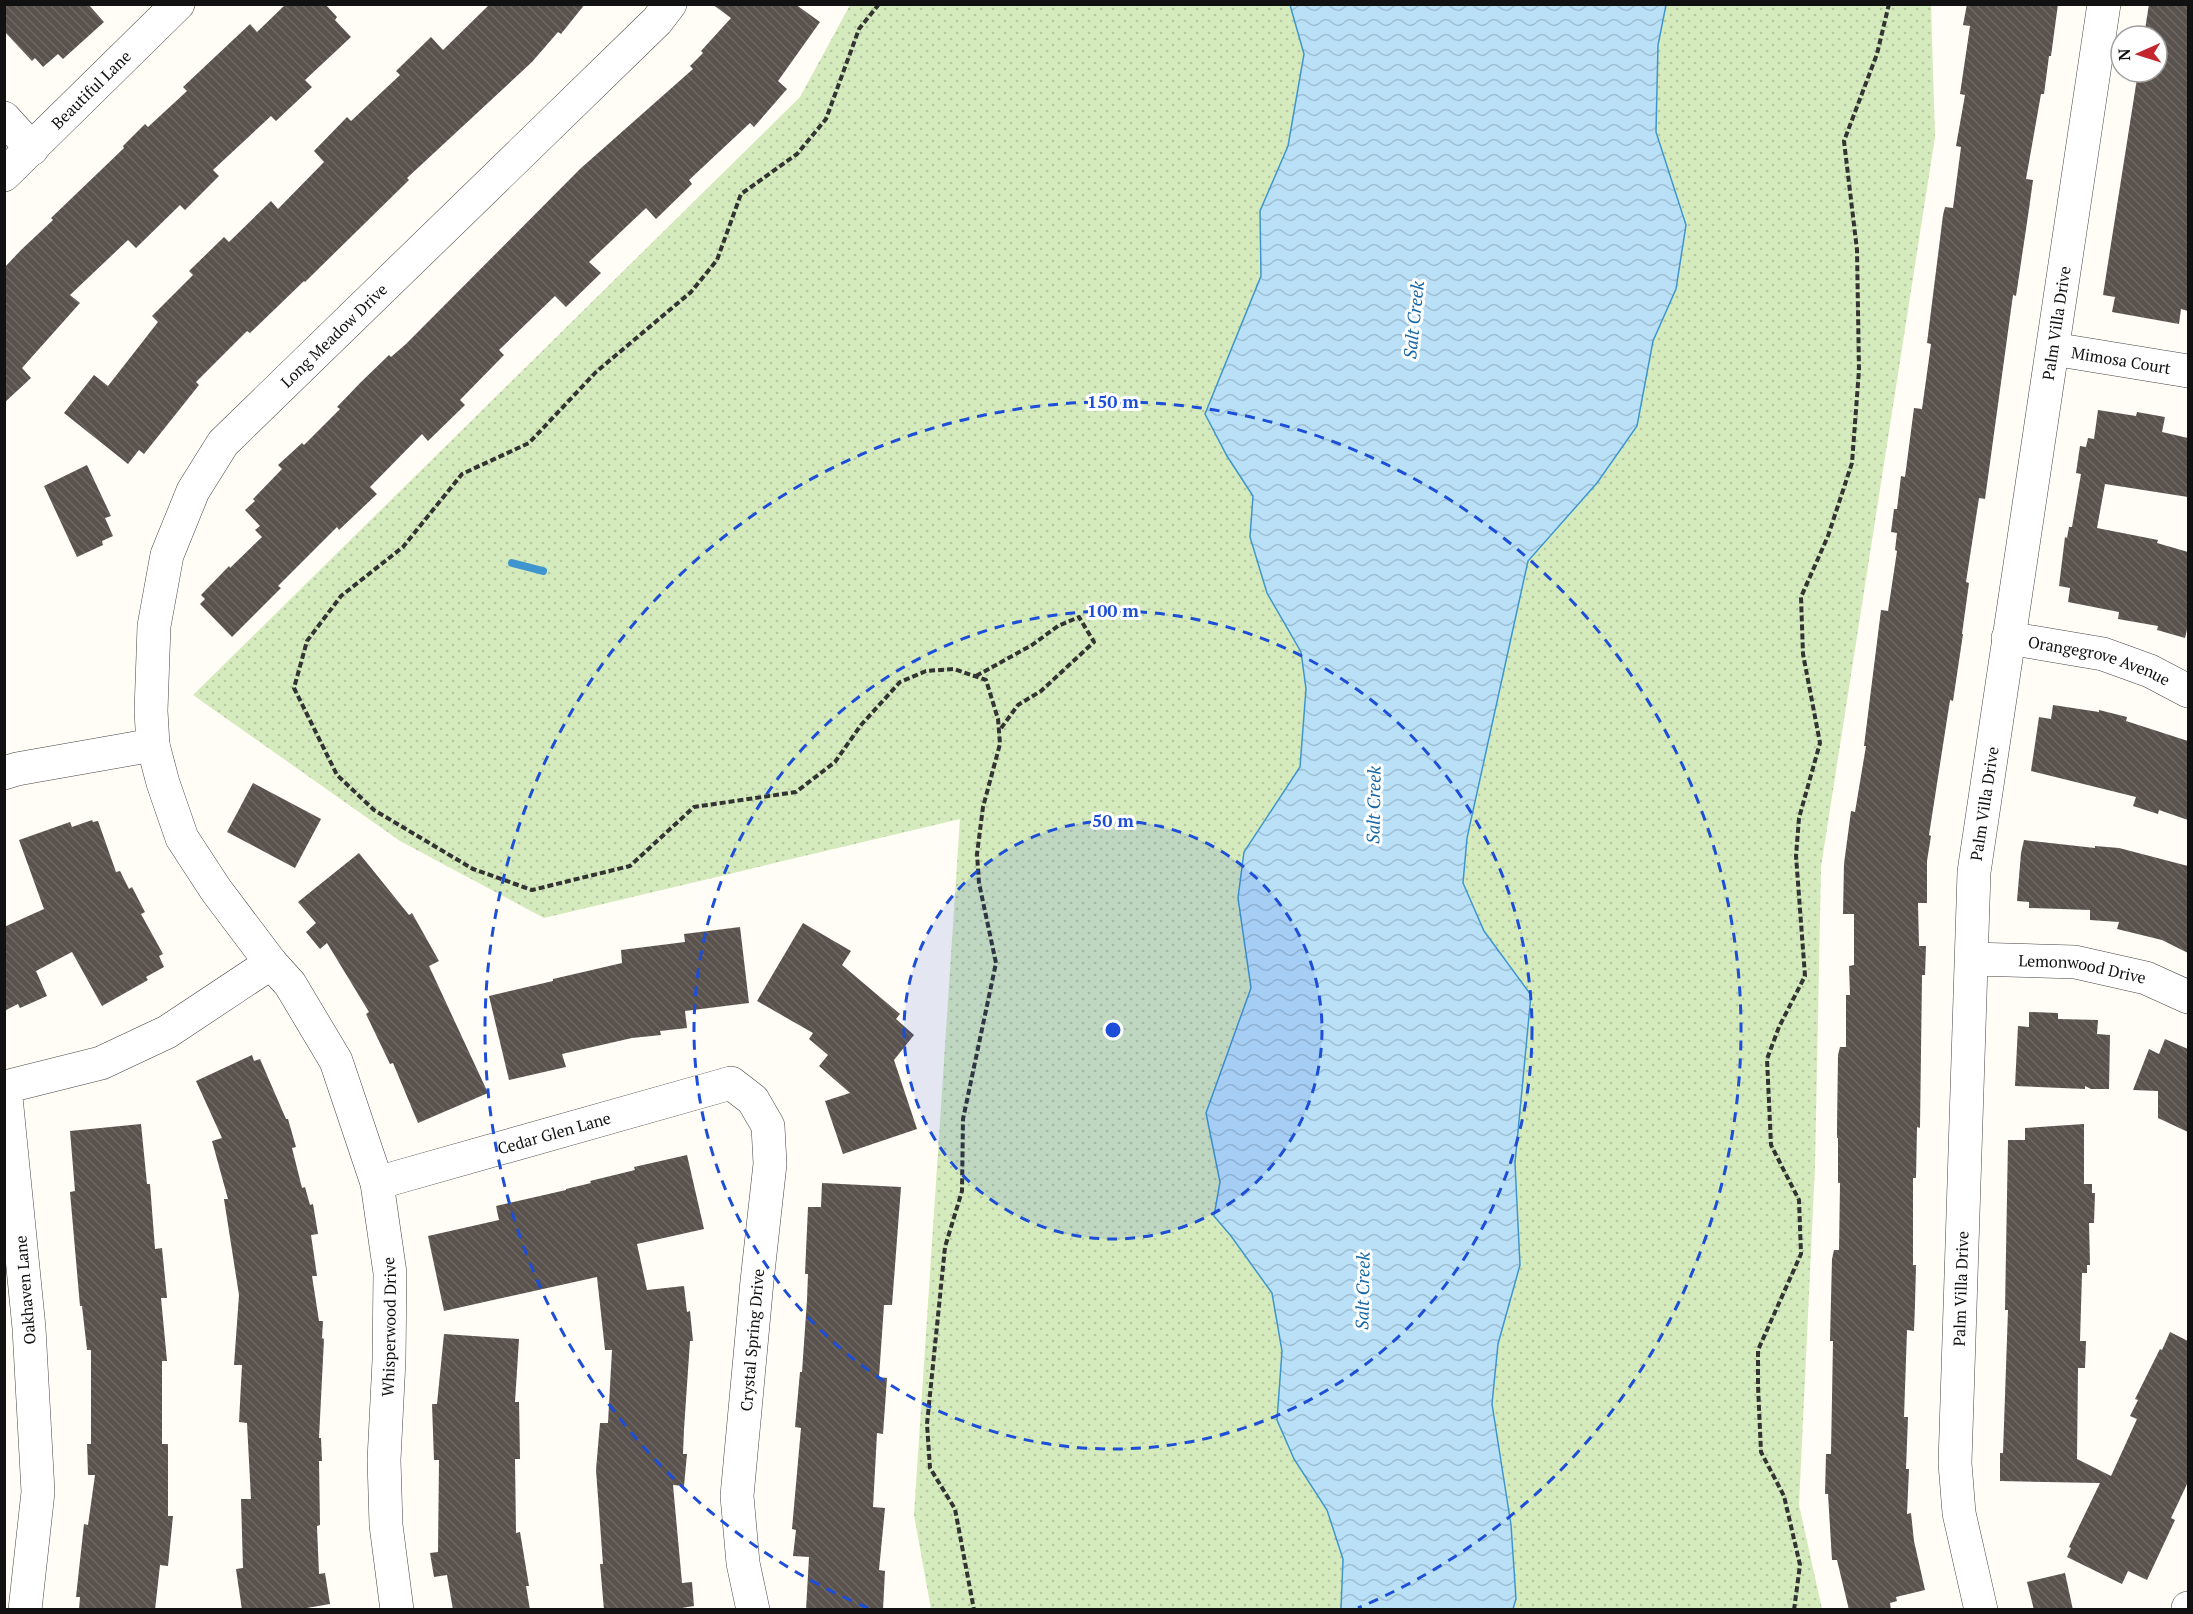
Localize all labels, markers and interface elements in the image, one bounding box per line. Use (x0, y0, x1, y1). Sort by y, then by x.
north arrow (2109, 24, 2169, 84)
street label: Beautiful Lane (46, 45, 136, 134)
text: N (2113, 48, 2135, 61)
street label: Palm Villa Drive (2037, 264, 2076, 382)
street label: Long Meadow Drive (276, 278, 392, 392)
water label: Salt Creek (1397, 280, 1429, 360)
street label: Mimosa Court (2070, 341, 2172, 379)
text: 150 m (1087, 389, 1139, 413)
text: 100 m (1087, 598, 1139, 622)
street label: Orangegrove Avenue (2026, 631, 2174, 691)
street label: Palm Villa Drive (1965, 745, 2004, 862)
water label: Salt Creek (1360, 766, 1386, 844)
text: 50 m (1092, 808, 1134, 832)
street label: Lemonwood Drive (2018, 949, 2148, 989)
centre of rings (1103, 1020, 1123, 1040)
street label: Cedar Glen Lane (495, 1107, 613, 1159)
street label: Palm Villa Drive (1948, 1231, 1973, 1347)
street label: Oakhaven Lane (9, 1235, 41, 1345)
water label: Salt Creek (1349, 1252, 1375, 1330)
street label: Whisperwood Drive (376, 1256, 401, 1397)
street label: Crystal Spring Drive (735, 1268, 769, 1412)

